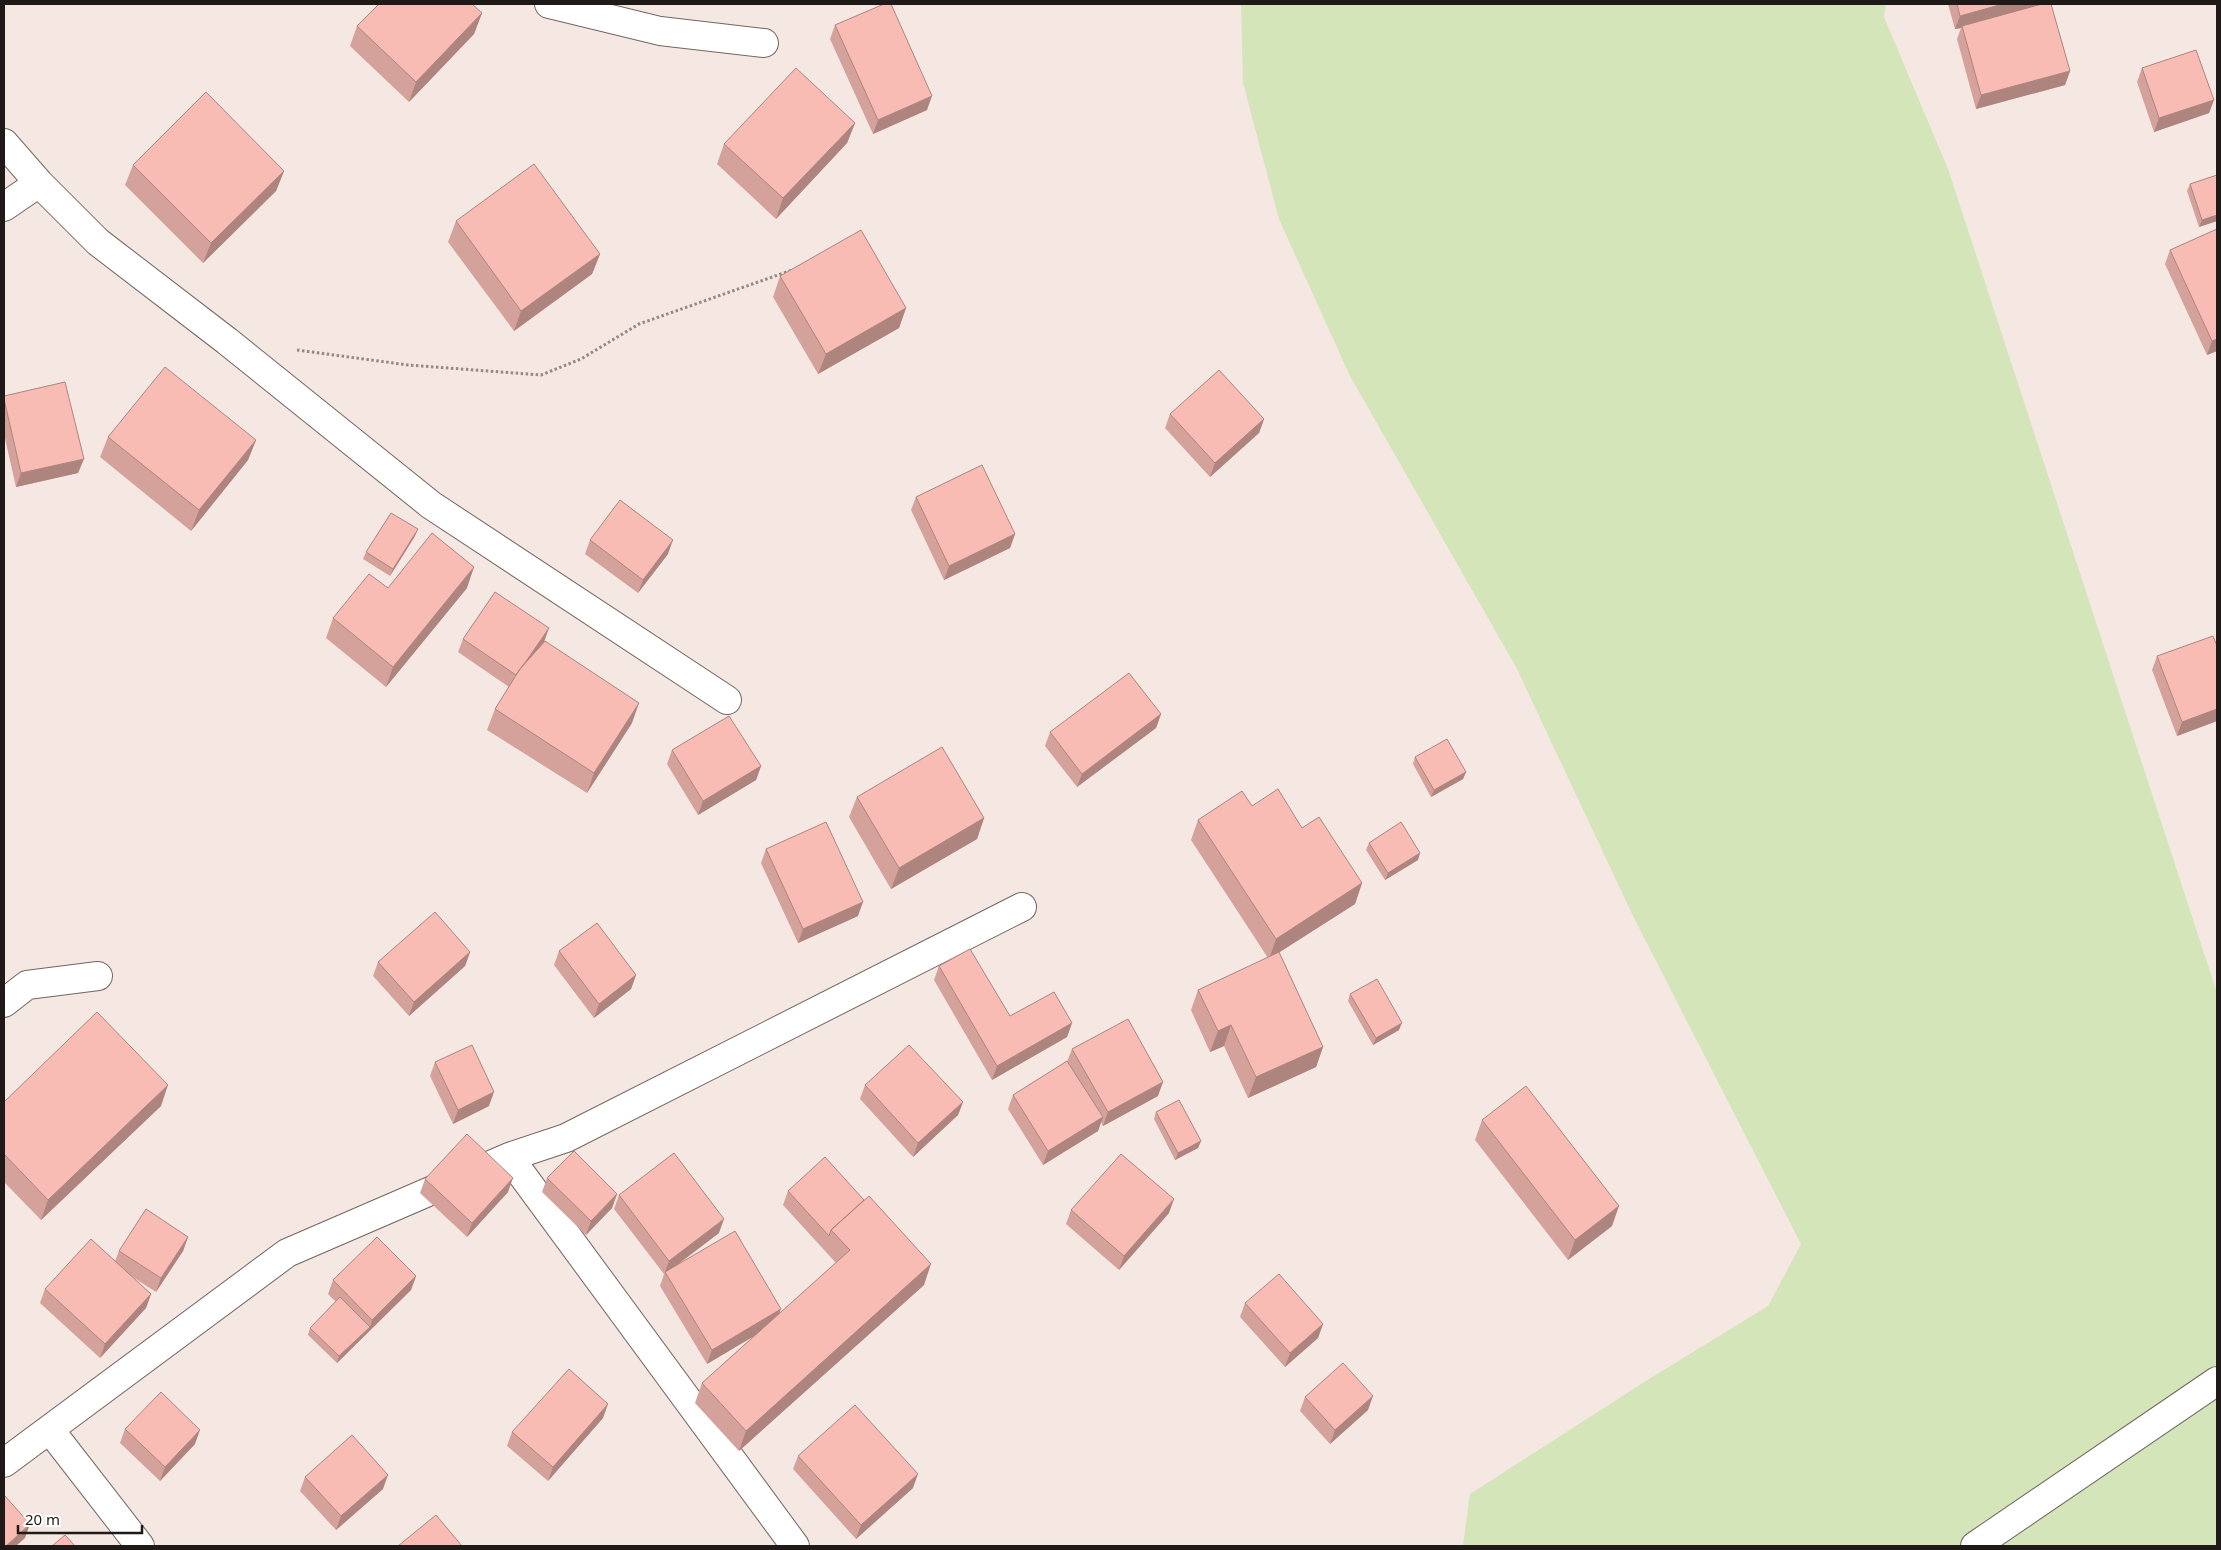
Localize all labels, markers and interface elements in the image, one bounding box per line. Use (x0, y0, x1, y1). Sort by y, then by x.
scale bar (18, 1502, 141, 1534)
text: 20 m (25, 1509, 60, 1529)

